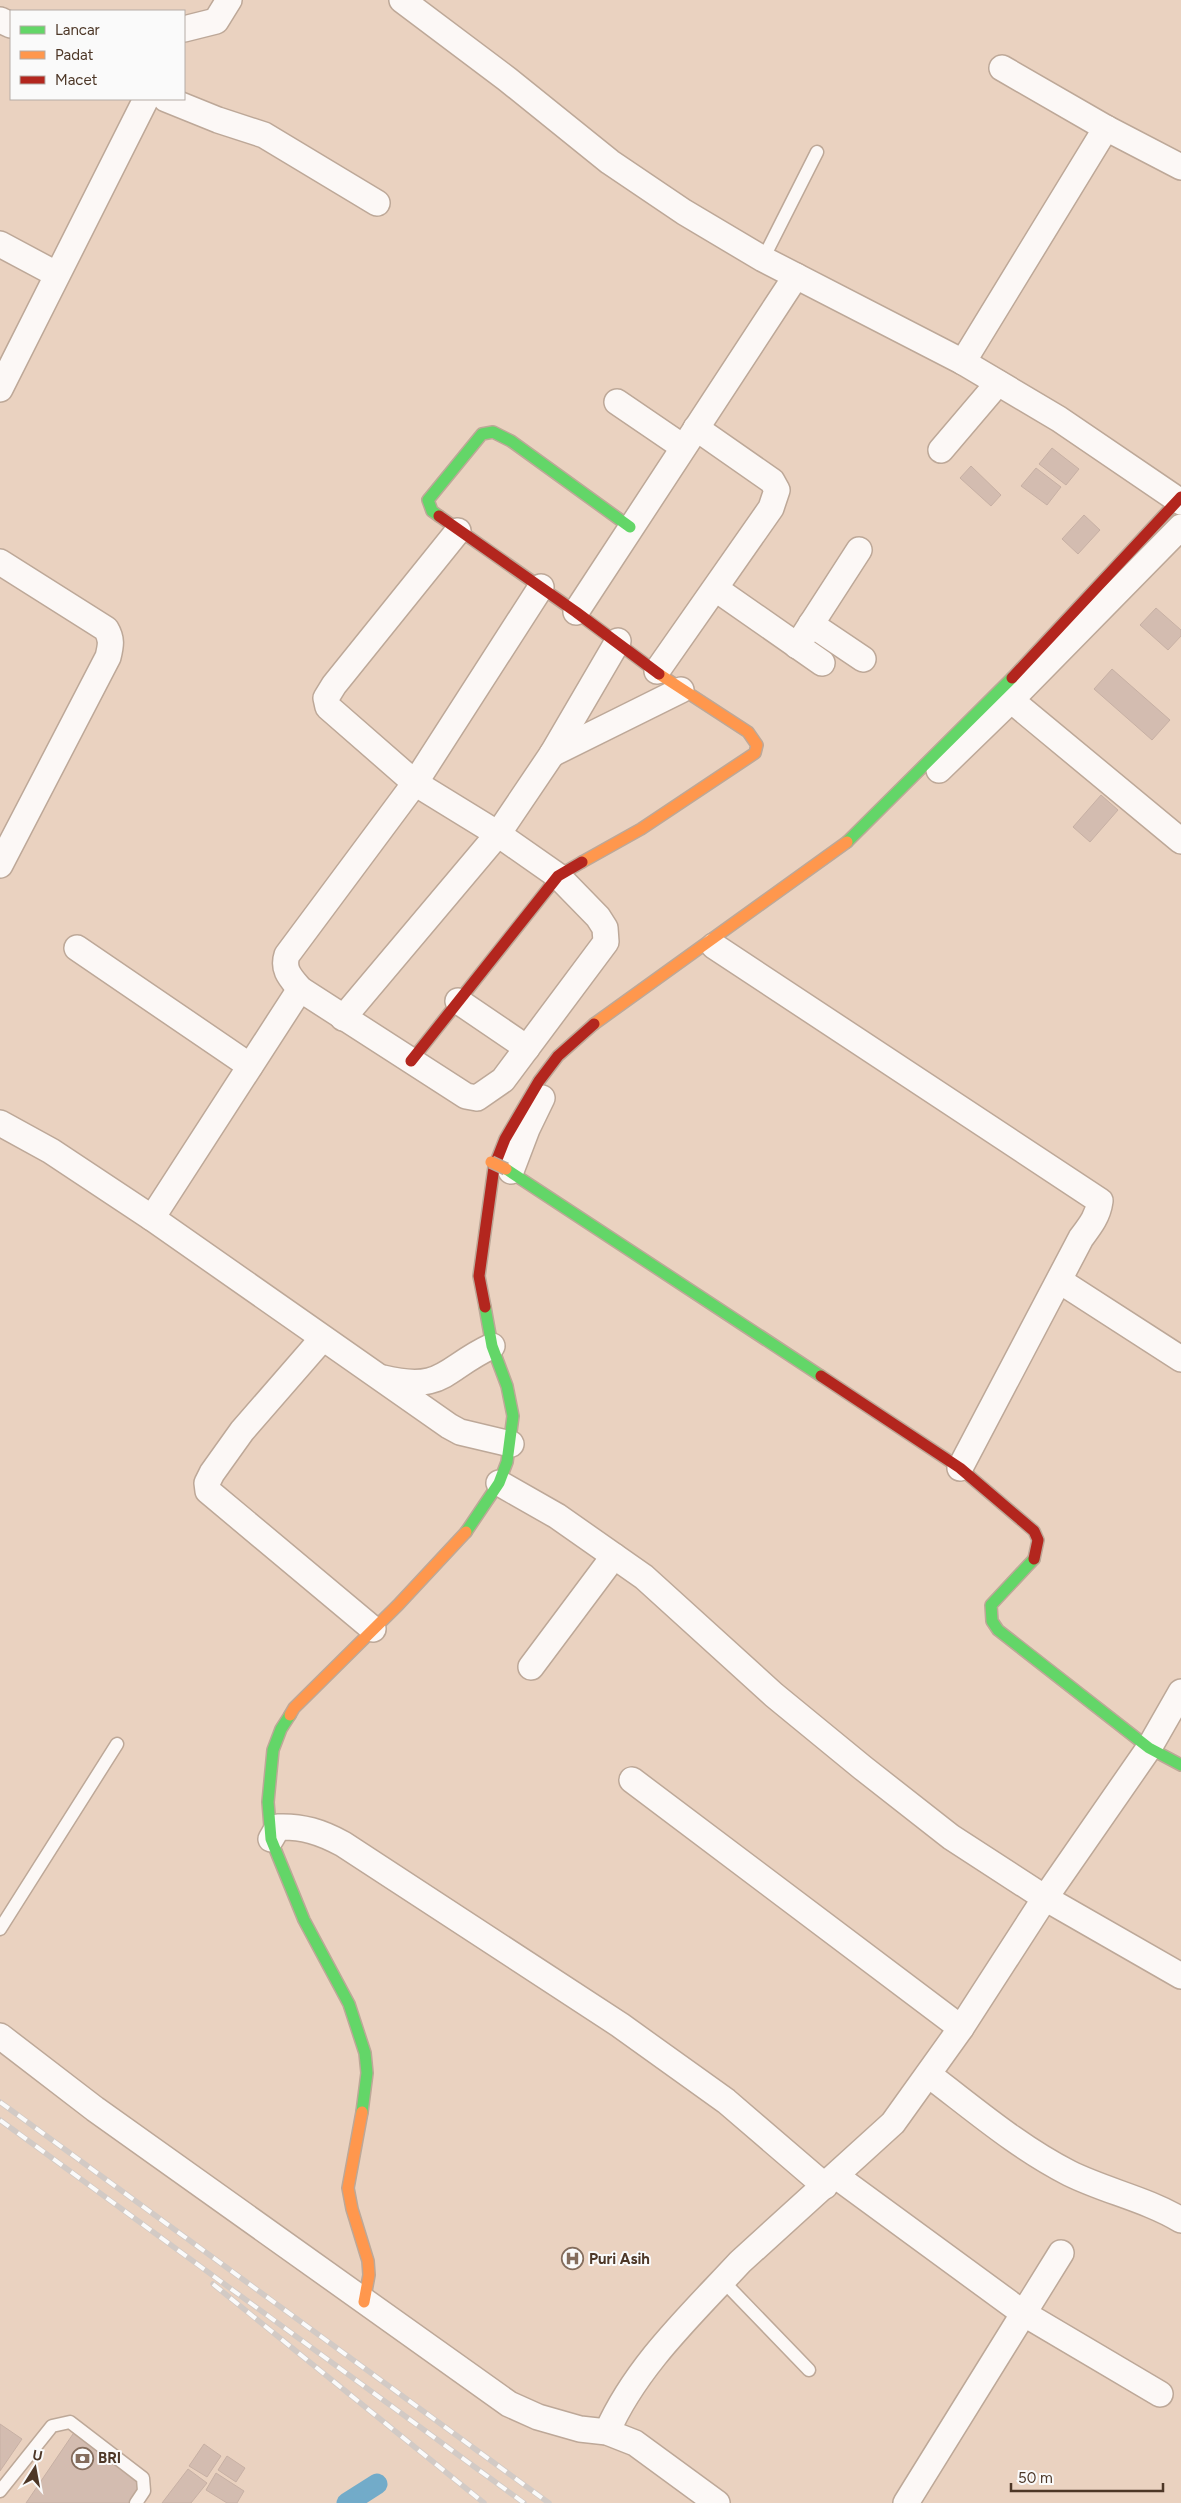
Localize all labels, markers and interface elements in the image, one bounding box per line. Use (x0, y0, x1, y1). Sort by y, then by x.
legend (10, 10, 185, 100)
text: Lancar (55, 21, 100, 39)
text: Padat (55, 46, 94, 64)
text: Macet (55, 71, 98, 89)
hospital icon: Puri Asih (561, 2247, 585, 2271)
place label: Puri Asih (589, 2250, 650, 2268)
north arrow (10, 2443, 60, 2493)
text: U (31, 2446, 44, 2465)
bank icon: BRI (70, 2446, 94, 2470)
place label: BRI (98, 2449, 121, 2467)
scale bar (1011, 2460, 1164, 2492)
text: 50 m (1018, 2469, 1053, 2487)

